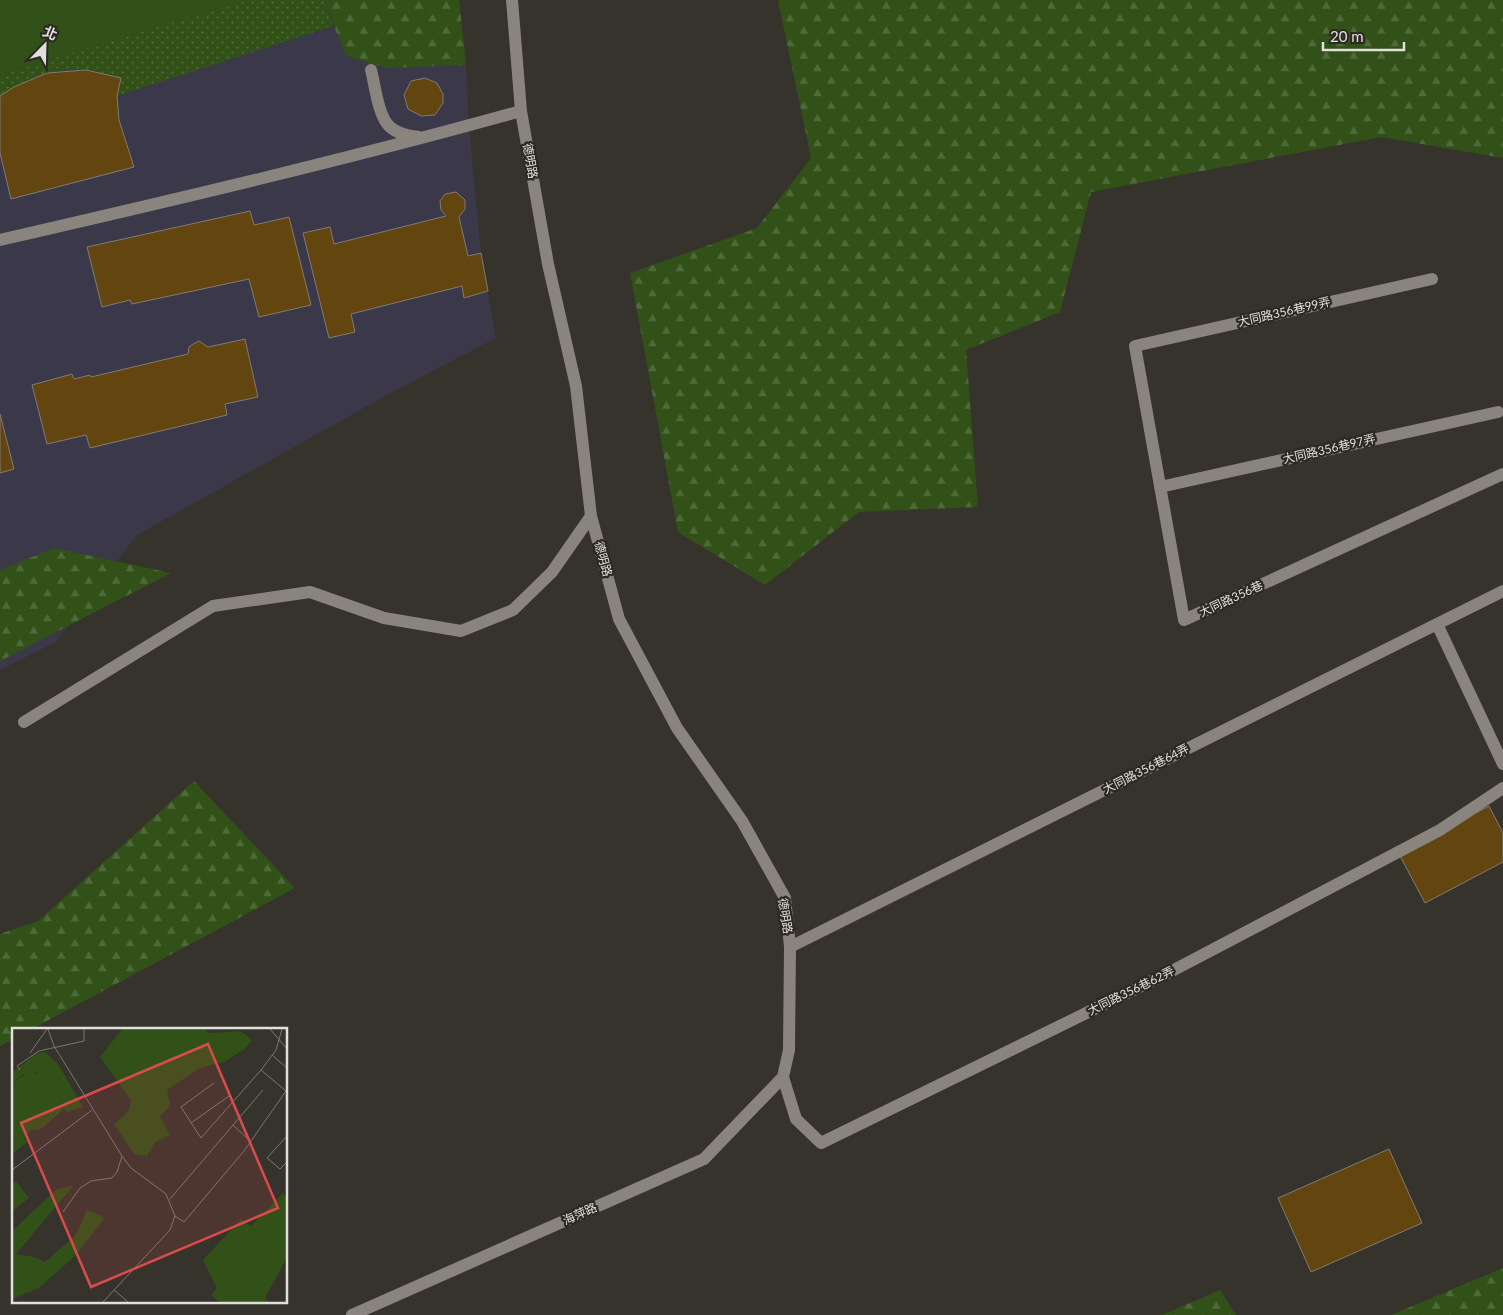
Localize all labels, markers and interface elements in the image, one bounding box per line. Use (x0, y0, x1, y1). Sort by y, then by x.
north arrow (20, 20, 70, 70)
scale bar (1323, 20, 1404, 52)
text: 北 (41, 22, 60, 43)
text: 20 m (1330, 27, 1364, 45)
street label: 德明路 (520, 142, 541, 180)
street label: 大同路356巷99弄 (1236, 294, 1332, 329)
street label: 大同路356巷97弄 (1281, 431, 1377, 466)
street label: 德明路 (592, 540, 615, 578)
street label: 大同路356巷 (1196, 577, 1265, 620)
street label: 大同路356巷64弄 (1100, 740, 1191, 797)
street label: 德明路 (775, 897, 796, 935)
street label: 大同路356巷62弄 (1085, 963, 1177, 1018)
inset map (12, 1028, 288, 1302)
street label: 海萍路 (560, 1199, 599, 1228)

